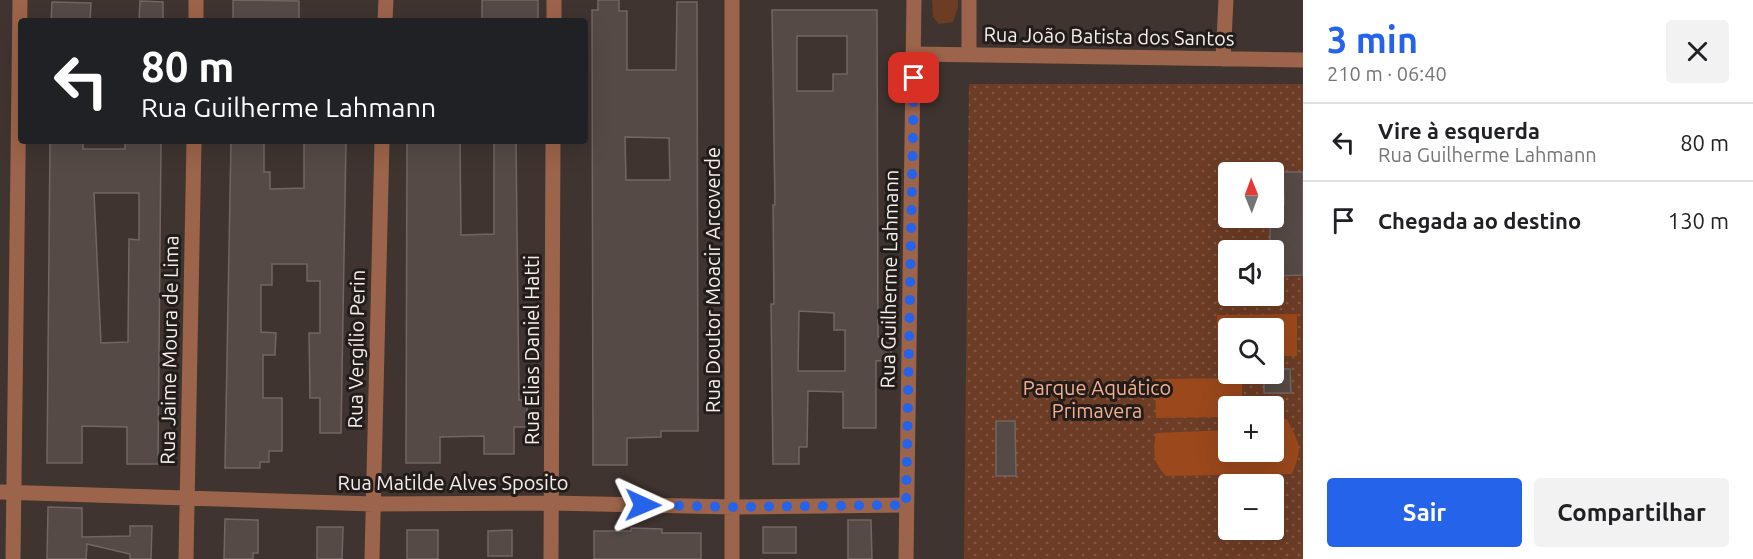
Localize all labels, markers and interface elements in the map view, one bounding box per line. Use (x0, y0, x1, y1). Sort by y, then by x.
text: 3 min (1327, 19, 1418, 60)
button: close (1666, 20, 1729, 83)
street label: Rua João Batista dos Santos (983, 22, 1235, 50)
icon: left (42, 42, 120, 120)
text: 80 m (141, 43, 235, 90)
pin (888, 52, 939, 103)
icon: arrive (897, 61, 930, 94)
text: 210 m · 06:40 (1327, 62, 1447, 85)
text: Rua Guilherme Lahmann (141, 92, 436, 122)
text: Vire à esquerda (1378, 118, 1540, 143)
icon: left (1327, 126, 1360, 159)
text: 80 m (1680, 130, 1729, 155)
text: Rua Guilherme Lahmann (1378, 143, 1597, 166)
street label: Rua Doutor Moacir Arcoverde (701, 147, 724, 413)
north arrow (1218, 162, 1284, 228)
map controls (1218, 162, 1284, 540)
street label: Rua Guilherme Lahmann (876, 169, 902, 389)
icon: arrive (1327, 204, 1360, 237)
text: Chegada ao destino (1378, 208, 1581, 233)
text: 130 m (1668, 208, 1729, 233)
street label: Rua Jaime Moura de Lima (155, 235, 183, 465)
button: sound (1218, 240, 1284, 306)
street label: Rua Elias Daniel Hatti (520, 255, 543, 445)
street label: Rua Vergílio Perin (343, 270, 369, 428)
button: search (1218, 318, 1284, 384)
park label: Parque Aquático Primavera (1023, 376, 1171, 422)
button: + (1218, 396, 1284, 462)
street label: Rua Matilde Alves Sposito (338, 471, 568, 494)
position arrow (611, 473, 675, 537)
button: − (1218, 474, 1284, 540)
button: Sair (1327, 478, 1522, 547)
button: Compartilhar (1534, 478, 1729, 547)

